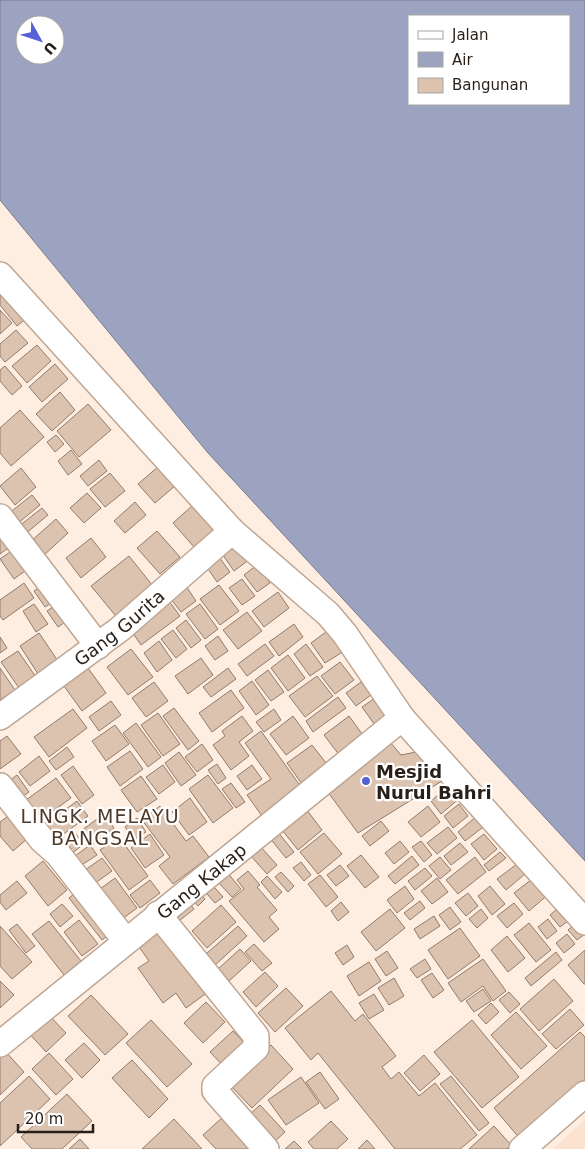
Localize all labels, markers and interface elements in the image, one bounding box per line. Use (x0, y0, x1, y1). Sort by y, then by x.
north arrow (15, 15, 65, 65)
legend (408, 15, 570, 105)
text: Jalan (451, 26, 488, 44)
text: U (40, 39, 60, 58)
text: Air (452, 51, 473, 69)
text: Bangunan (452, 76, 528, 94)
street label: Gang Gurita (70, 585, 168, 670)
place label: Mesjid Nurul Bahri (376, 761, 492, 803)
marker: Mesjid Nurul Bahri (360, 775, 372, 787)
district label: LINGK. MELAYU BANGSAL (20, 805, 180, 849)
street label: Gang Kakap (152, 838, 250, 923)
scale bar (18, 1102, 92, 1134)
text: 20 m (25, 1110, 63, 1128)

